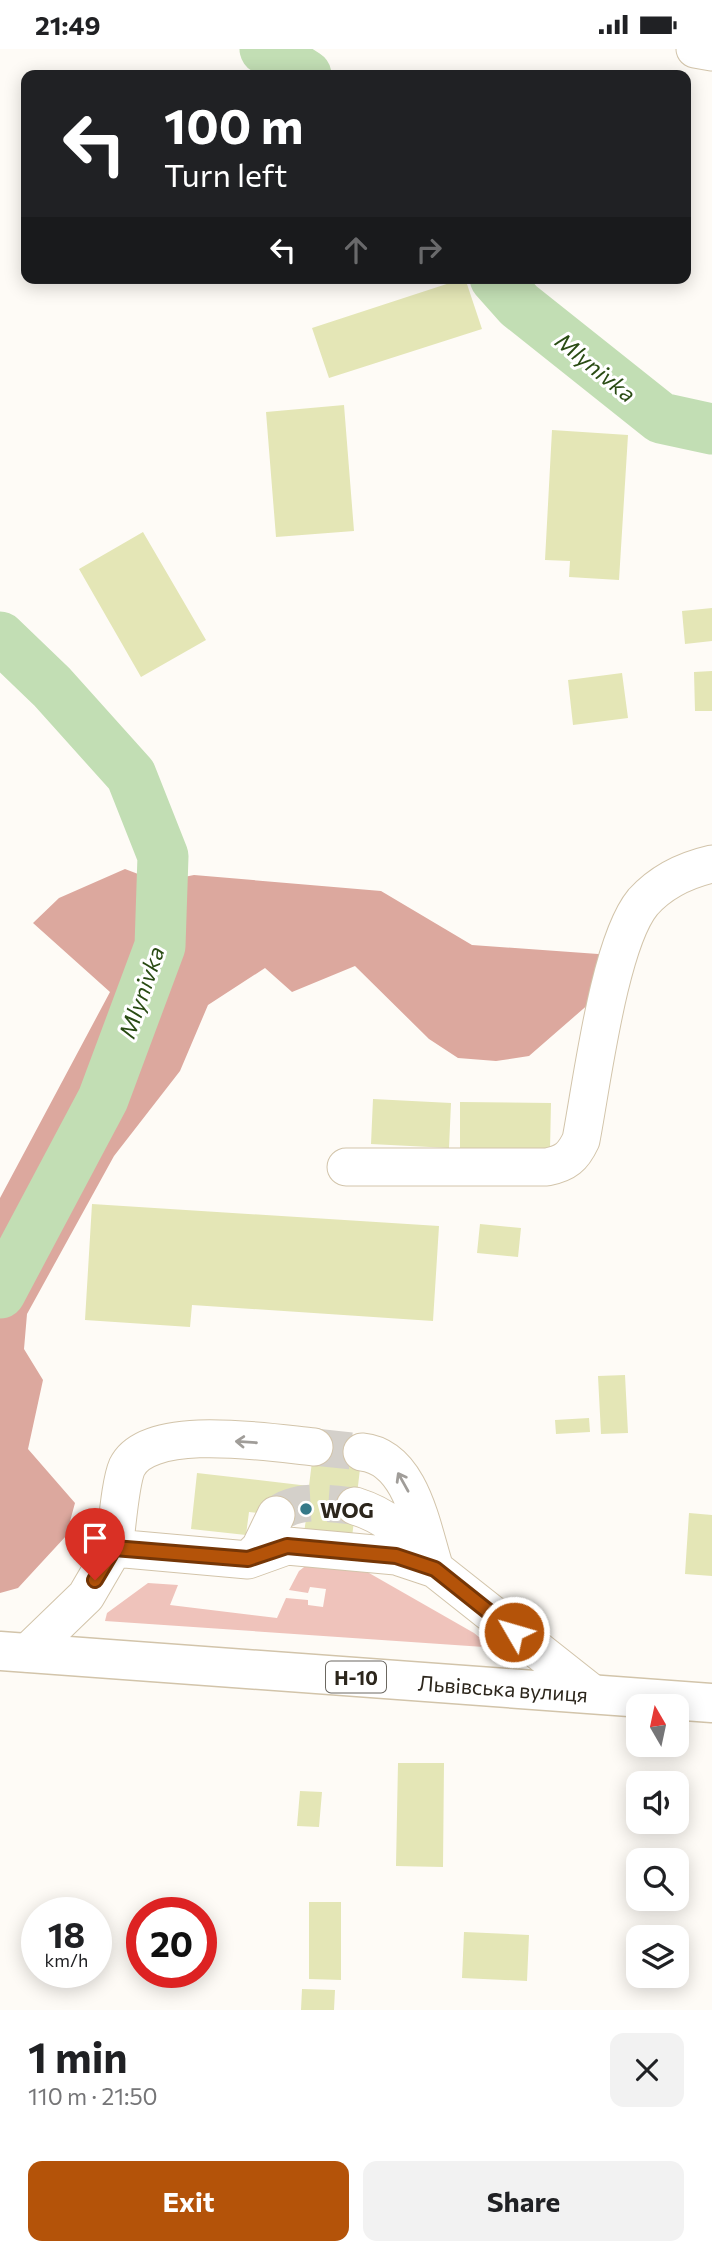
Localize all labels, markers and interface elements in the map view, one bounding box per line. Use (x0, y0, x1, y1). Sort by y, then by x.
text: 21:49 (35, 9, 100, 40)
text: 100 m (164, 94, 303, 154)
icon: left (49, 98, 140, 189)
text: Turn left (164, 154, 288, 194)
icon: left (264, 231, 302, 269)
icon: ahead (337, 231, 375, 269)
icon: right (410, 231, 448, 269)
water label: Mlynivka (550, 326, 642, 408)
water label: Mlynivka (112, 942, 170, 1042)
one-way arrow (235, 1435, 257, 1448)
one-way arrow (396, 1473, 410, 1493)
place label: WOG (320, 1497, 374, 1522)
marker: WOG (298, 1501, 314, 1517)
pin (65, 1508, 125, 1580)
icon: arrive (76, 1519, 114, 1557)
position arrow (477, 1595, 551, 1669)
road number: Н-10 (326, 1661, 386, 1693)
street label: Львівська вулиця (417, 1670, 589, 1706)
north arrow (626, 1694, 690, 1757)
map controls (626, 1694, 689, 1988)
button: sound (626, 1771, 689, 1834)
button: search (626, 1848, 689, 1911)
speed limit sign: 20 (126, 1897, 217, 1988)
text: 18 (48, 1912, 85, 1955)
button: layers (626, 1925, 689, 1988)
text: km/h (45, 1949, 88, 1971)
text: 1 min (28, 2030, 128, 2082)
button: close (610, 2033, 684, 2107)
text: 110 m · 21:50 (28, 2082, 158, 2110)
button: Exit (28, 2161, 349, 2241)
button: Share (363, 2161, 684, 2241)

